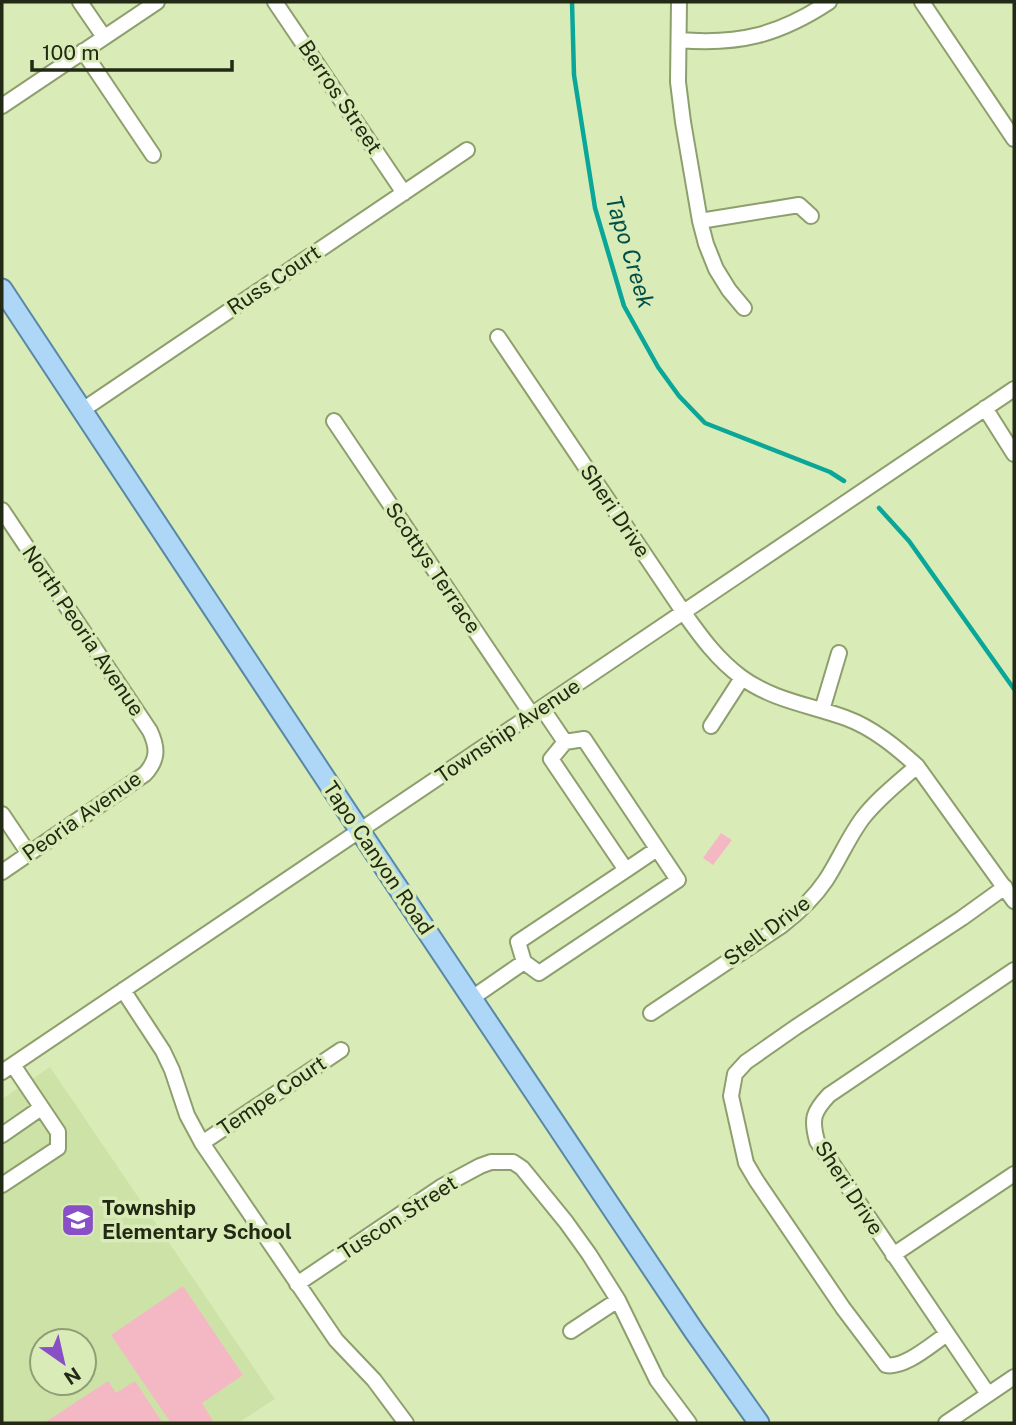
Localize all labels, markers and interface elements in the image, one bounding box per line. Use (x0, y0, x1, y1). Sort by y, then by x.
scale bar (32, 28, 231, 72)
street label: Berros Street (293, 35, 387, 158)
text: 100 m (42, 40, 99, 65)
water label: Tapo Creek (601, 192, 661, 312)
street label: Russ Court (222, 239, 325, 320)
street label: Sheri Drive (575, 459, 656, 562)
street label: Scottys Terrace (380, 497, 486, 638)
street label: North Peoria Avenue (17, 541, 150, 721)
street label: Township Avenue (431, 673, 585, 788)
street label: Peoria Avenue (18, 765, 146, 866)
street label: Tapo Canyon Road (318, 776, 439, 939)
street label: Stell Drive (719, 890, 815, 971)
street label: Tempe Court (213, 1050, 331, 1141)
street label: Sheri Drive (810, 1136, 889, 1239)
street label: Tuscon Street (334, 1170, 462, 1265)
place label: Township Elementary School (102, 1195, 292, 1244)
school or university icon: Township Elementary School (59, 1201, 97, 1239)
north arrow (28, 1327, 98, 1397)
text: N (60, 1363, 85, 1389)

